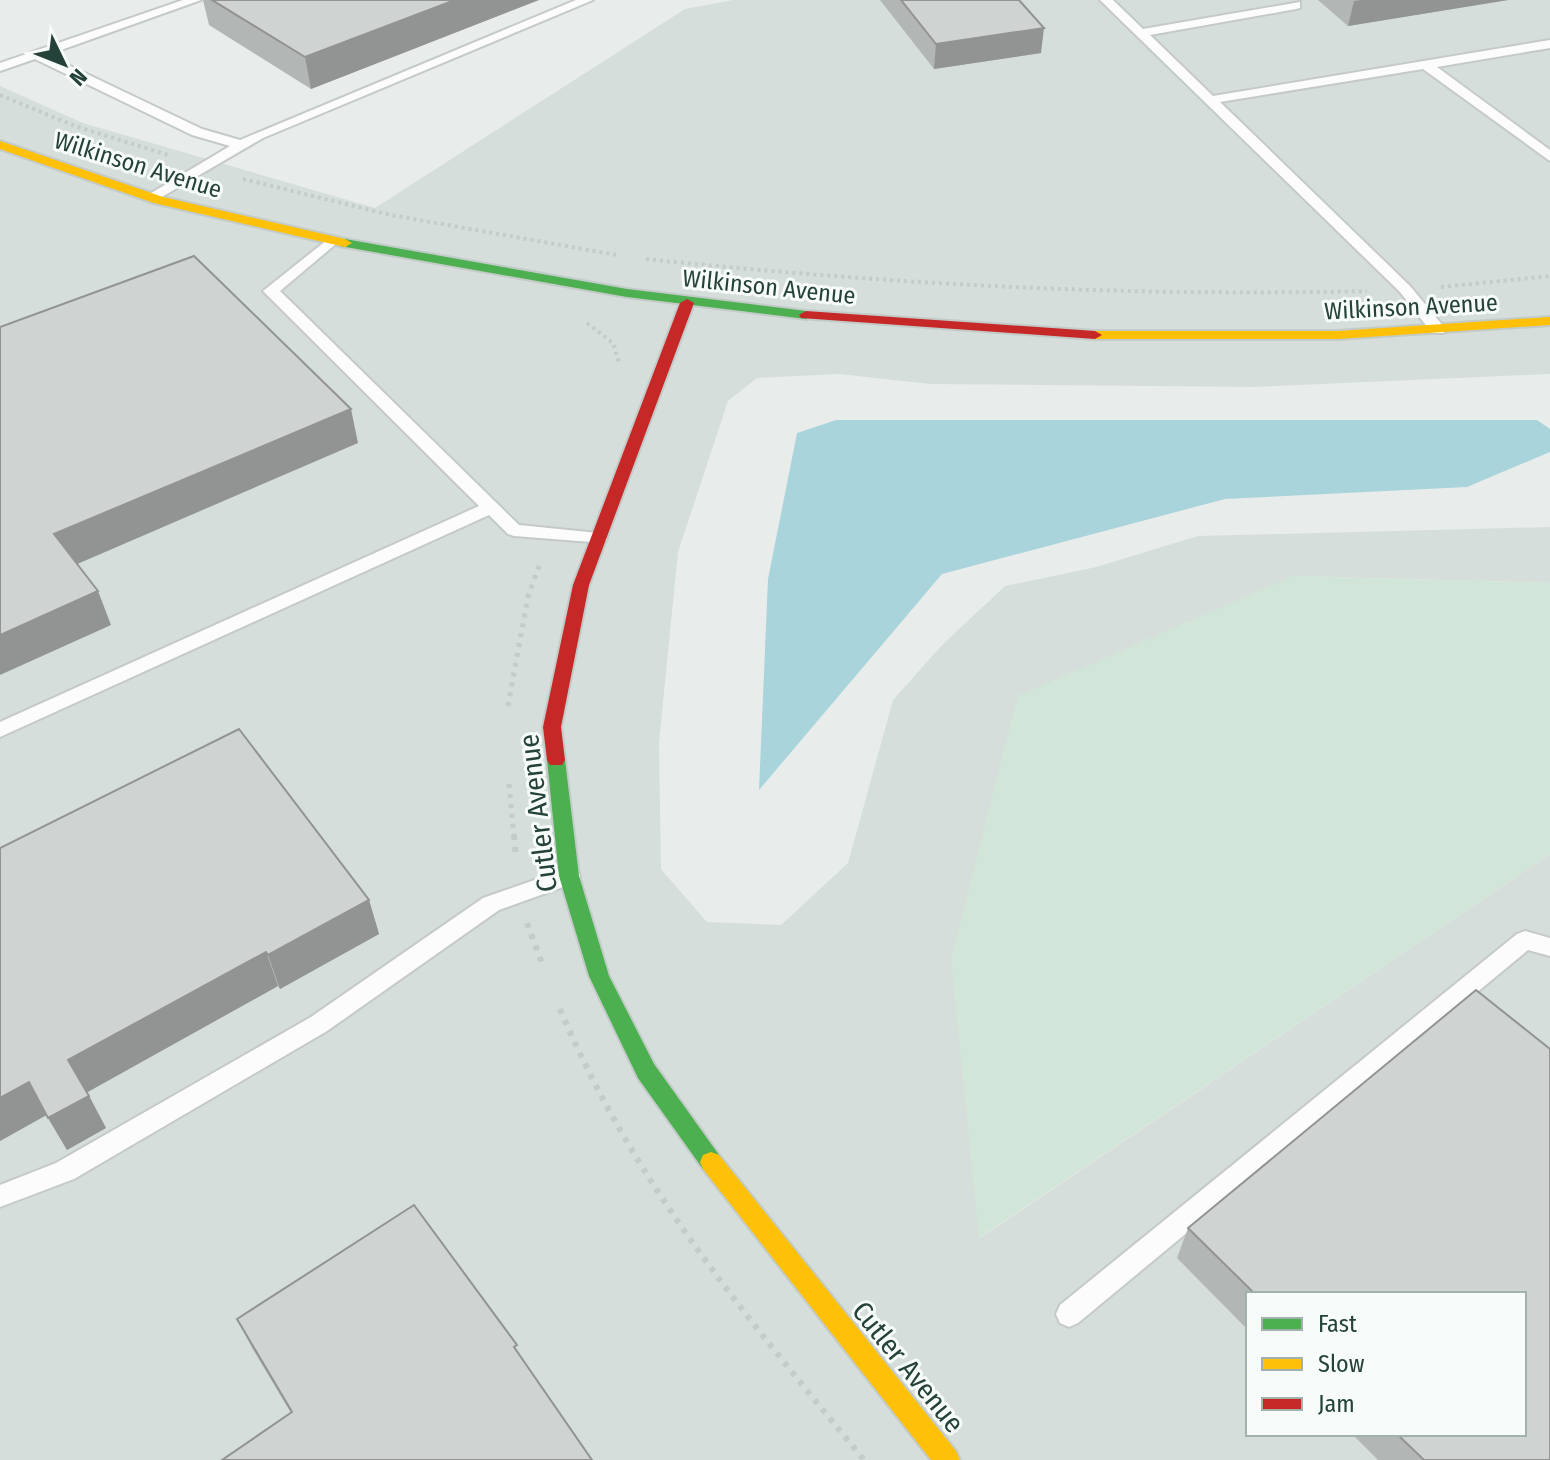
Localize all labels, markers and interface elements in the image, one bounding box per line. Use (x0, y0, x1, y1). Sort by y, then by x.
north arrow (24, 24, 104, 104)
text: N (64, 63, 93, 91)
street label: Wilkinson Avenue (51, 126, 225, 204)
street label: Wilkinson Avenue (681, 264, 857, 310)
street label: Wilkinson Avenue (1324, 288, 1498, 326)
street label: Cutler Avenue (512, 732, 564, 894)
legend (1246, 1292, 1526, 1436)
street label: Cutler Avenue (845, 1295, 971, 1439)
text: Fast (1318, 1310, 1357, 1338)
text: Slow (1318, 1350, 1365, 1378)
text: Jam (1318, 1390, 1355, 1418)

